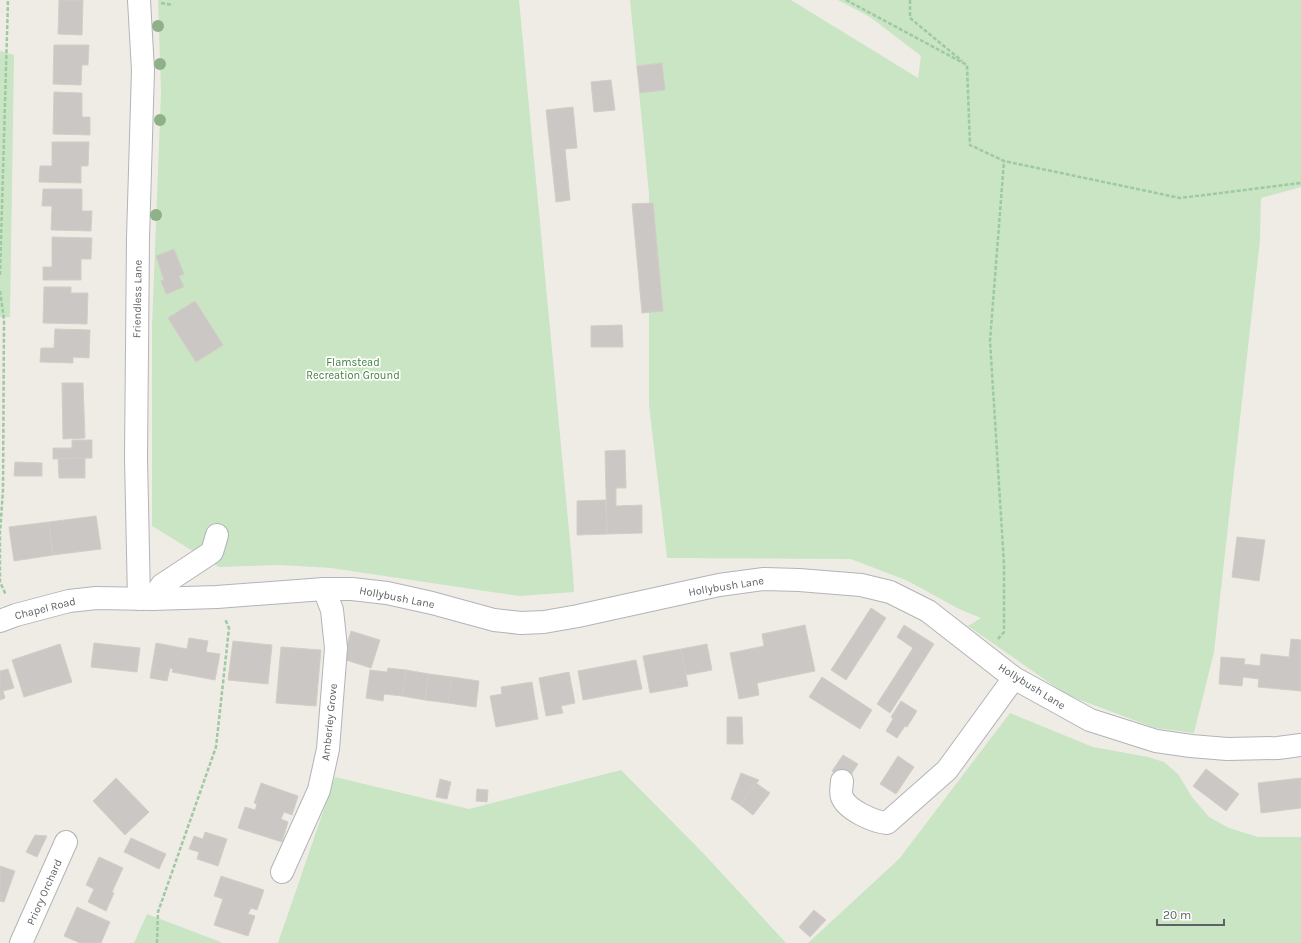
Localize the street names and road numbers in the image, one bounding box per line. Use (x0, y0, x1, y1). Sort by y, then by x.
street label: Friendless Lane (130, 259, 145, 338)
street label: Hollybush Lane (687, 574, 765, 599)
street label: Hollybush Lane (358, 584, 436, 611)
street label: Chapel Road (13, 595, 77, 622)
street label: Hollybush Lane (996, 661, 1068, 712)
street label: Amberley Grove (319, 683, 340, 761)
street label: Priory Orchard (24, 857, 65, 927)

